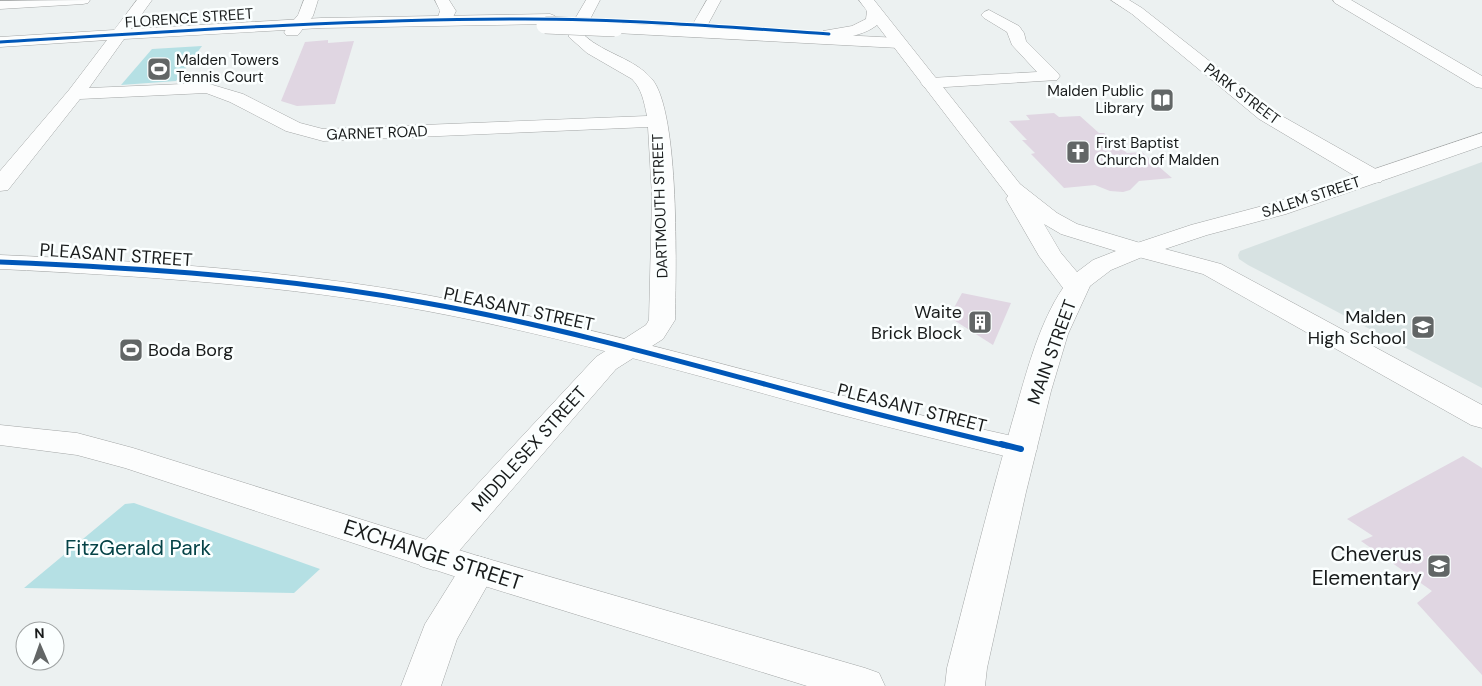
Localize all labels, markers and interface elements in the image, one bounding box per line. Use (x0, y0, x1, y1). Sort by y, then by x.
street label: FLORENCE STREET (124, 4, 254, 32)
place label: Malden Towers Tennis Court (176, 50, 279, 87)
sports icon: Malden Towers Tennis Court (146, 56, 172, 82)
street label: PARK STREET (1200, 59, 1284, 129)
place label: Malden Public Library (1047, 81, 1145, 118)
library icon: Malden Public Library (1149, 87, 1175, 113)
street label: GARNET ROAD (326, 121, 428, 145)
street label: DARTMOUTH STREET (647, 133, 673, 279)
place label: First Baptist Church of Malden (1096, 133, 1219, 170)
church icon: First Baptist Church of Malden (1065, 139, 1091, 165)
street label: SALEM STREET (1259, 172, 1363, 222)
street label: PLEASANT STREET (39, 238, 193, 272)
street label: PLEASANT STREET (442, 281, 596, 337)
street label: MAIN STREET (1022, 296, 1082, 408)
place label: Waite Brick Block (871, 300, 962, 345)
place label: Malden High School (1308, 305, 1406, 350)
building icon: Waite Brick Block (967, 309, 993, 335)
school or university icon: Malden High School (1410, 314, 1436, 340)
sports icon: Boda Borg (118, 337, 144, 363)
place label: Boda Borg (148, 338, 233, 362)
street label: PLEASANT STREET (835, 378, 989, 438)
street label: MIDDLESEX STREET (466, 381, 592, 517)
street label: EXCHANGE STREET (340, 513, 526, 597)
park label: FitzGerald Park (65, 534, 211, 562)
place label: Cheverus Elementary (1312, 540, 1422, 592)
school or university icon: Cheverus Elementary (1426, 553, 1452, 579)
north arrow (15, 621, 65, 671)
text: N (34, 624, 45, 642)

